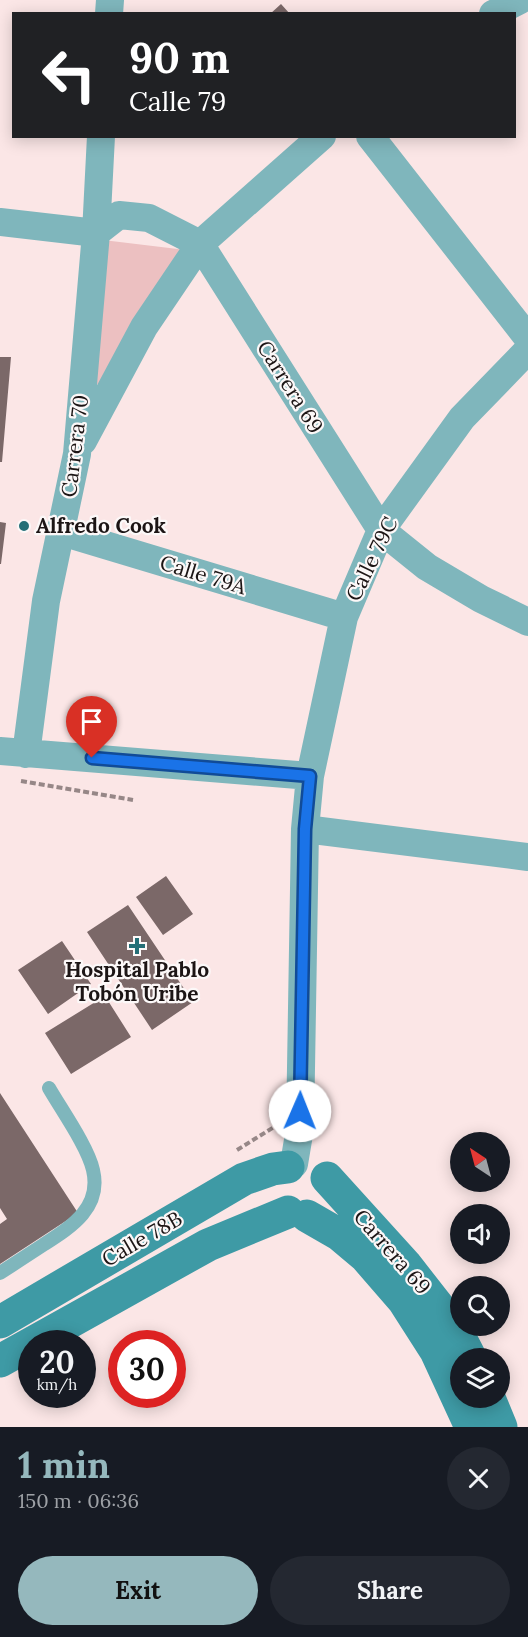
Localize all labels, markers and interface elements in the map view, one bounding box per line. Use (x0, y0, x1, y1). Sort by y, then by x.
text: 90 m (129, 31, 230, 85)
icon: left (30, 36, 108, 114)
text: Calle 79 (129, 84, 226, 118)
street label: Carrera 69 (251, 335, 330, 438)
street label: Carrera 70 (55, 393, 94, 499)
place label: Alfredo Cook (36, 512, 167, 539)
street label: Calle 79C (340, 512, 404, 605)
marker: Alfredo Cook (17, 519, 31, 533)
street label: Calle 79A (157, 549, 250, 601)
pin (66, 696, 117, 758)
icon: arrive (75, 705, 108, 738)
marker: Hospital Pablo Tobón Uribe (128, 937, 146, 955)
place label: Hospital Pablo Tobón Uribe (65, 956, 209, 1007)
position arrow (268, 1079, 332, 1143)
north arrow (450, 1132, 510, 1192)
map controls (450, 1132, 510, 1408)
street label: Carrera 69 (348, 1203, 437, 1300)
button: sound (450, 1204, 510, 1264)
street label: Calle 78B (97, 1205, 187, 1272)
button: search (450, 1276, 510, 1336)
speed limit sign: 30 (108, 1330, 186, 1408)
text: 20 (39, 1343, 75, 1381)
button: layers (450, 1348, 510, 1408)
text: km/h (37, 1375, 77, 1394)
text: 1 min (18, 1442, 110, 1488)
button: close (447, 1447, 510, 1510)
text: 150 m · 06:36 (18, 1488, 139, 1513)
button: Exit (18, 1556, 258, 1625)
button: Share (270, 1556, 510, 1625)

